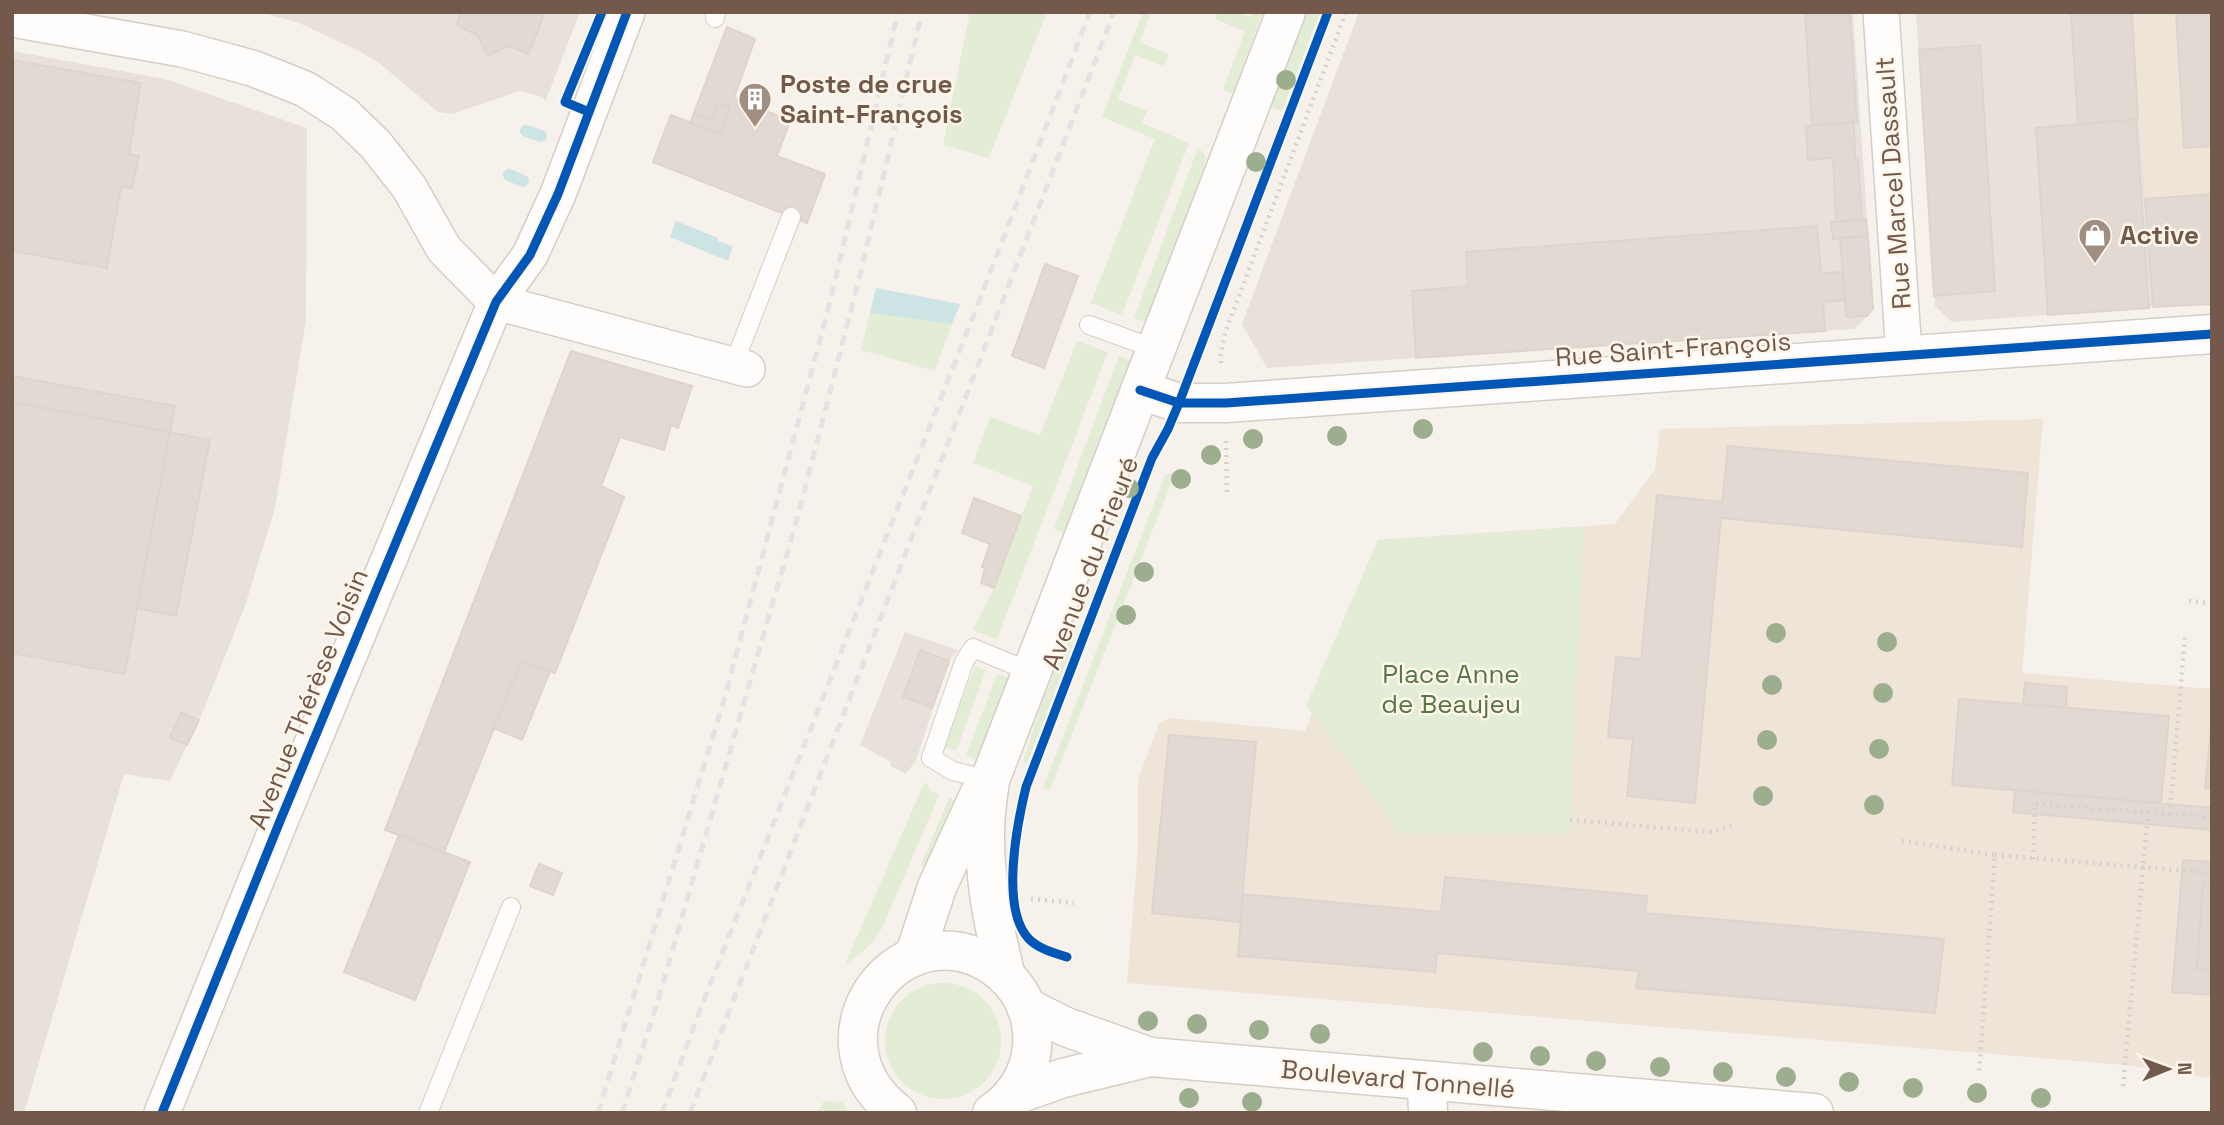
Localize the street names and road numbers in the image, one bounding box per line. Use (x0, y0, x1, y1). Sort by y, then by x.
street label: Rue Marcel Dassault (1867, 55, 1919, 311)
street label: Rue Saint-François (1554, 324, 1792, 374)
street label: Avenue du Prieuré (1034, 452, 1146, 674)
street label: Avenue Thérèse Voisin (240, 564, 376, 834)
street label: Boulevard Tonnellé (1279, 1052, 1517, 1106)

